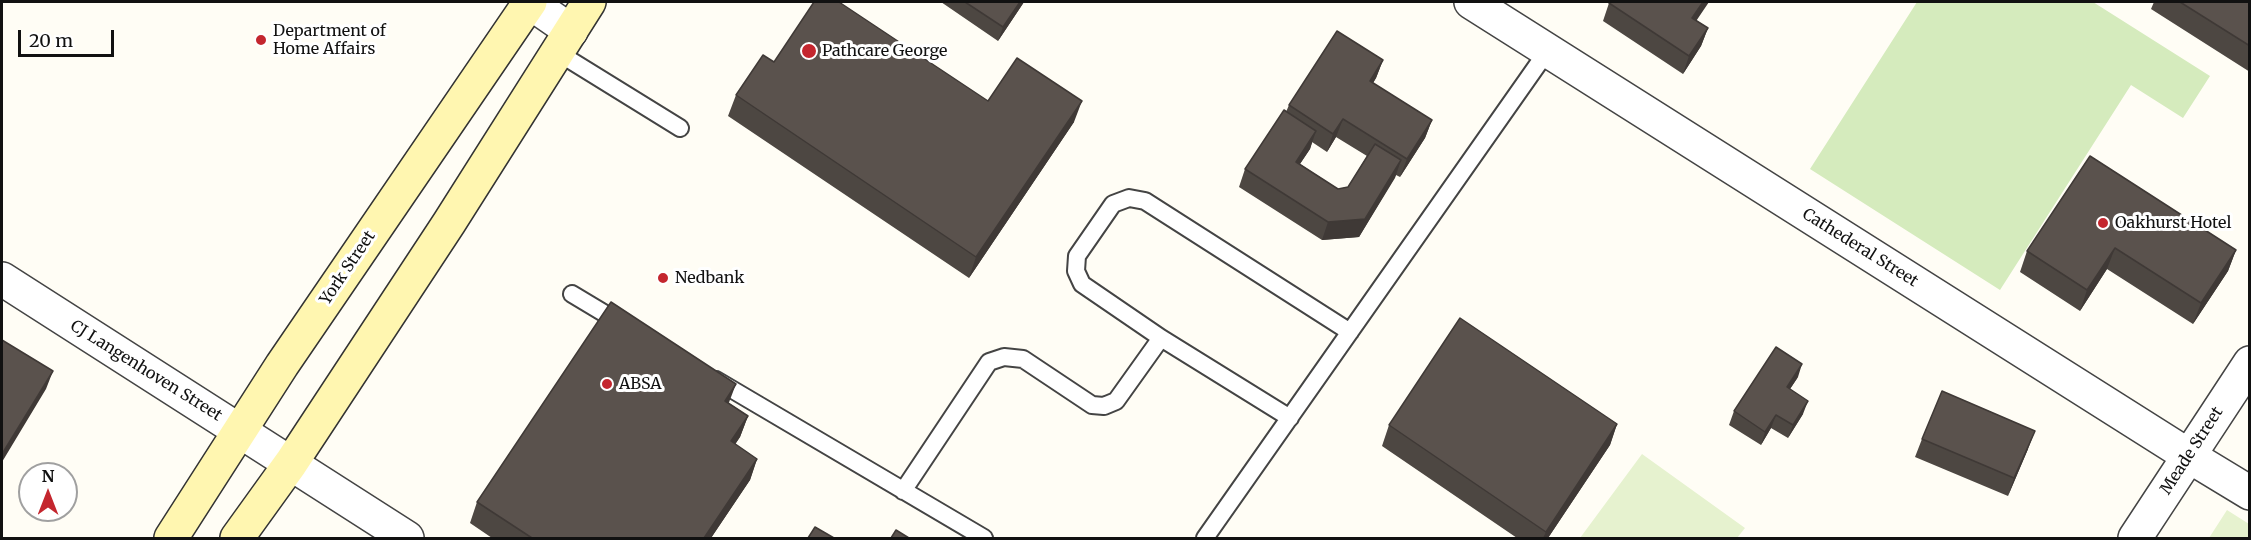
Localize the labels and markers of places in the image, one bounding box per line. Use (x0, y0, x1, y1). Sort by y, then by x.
place label: Department of Home Affairs (273, 21, 386, 59)
marker: Department of Home Affairs (254, 33, 268, 47)
place label: Pathcare George (822, 41, 947, 61)
marker: Pathcare George (800, 42, 818, 60)
place label: Oakhurst Hotel (2115, 213, 2231, 233)
marker: Oakhurst Hotel (2096, 216, 2110, 230)
place label: Nedbank (675, 268, 744, 288)
marker: Nedbank (656, 271, 670, 285)
place label: ABSA (619, 374, 662, 394)
marker: ABSA (600, 377, 614, 391)

